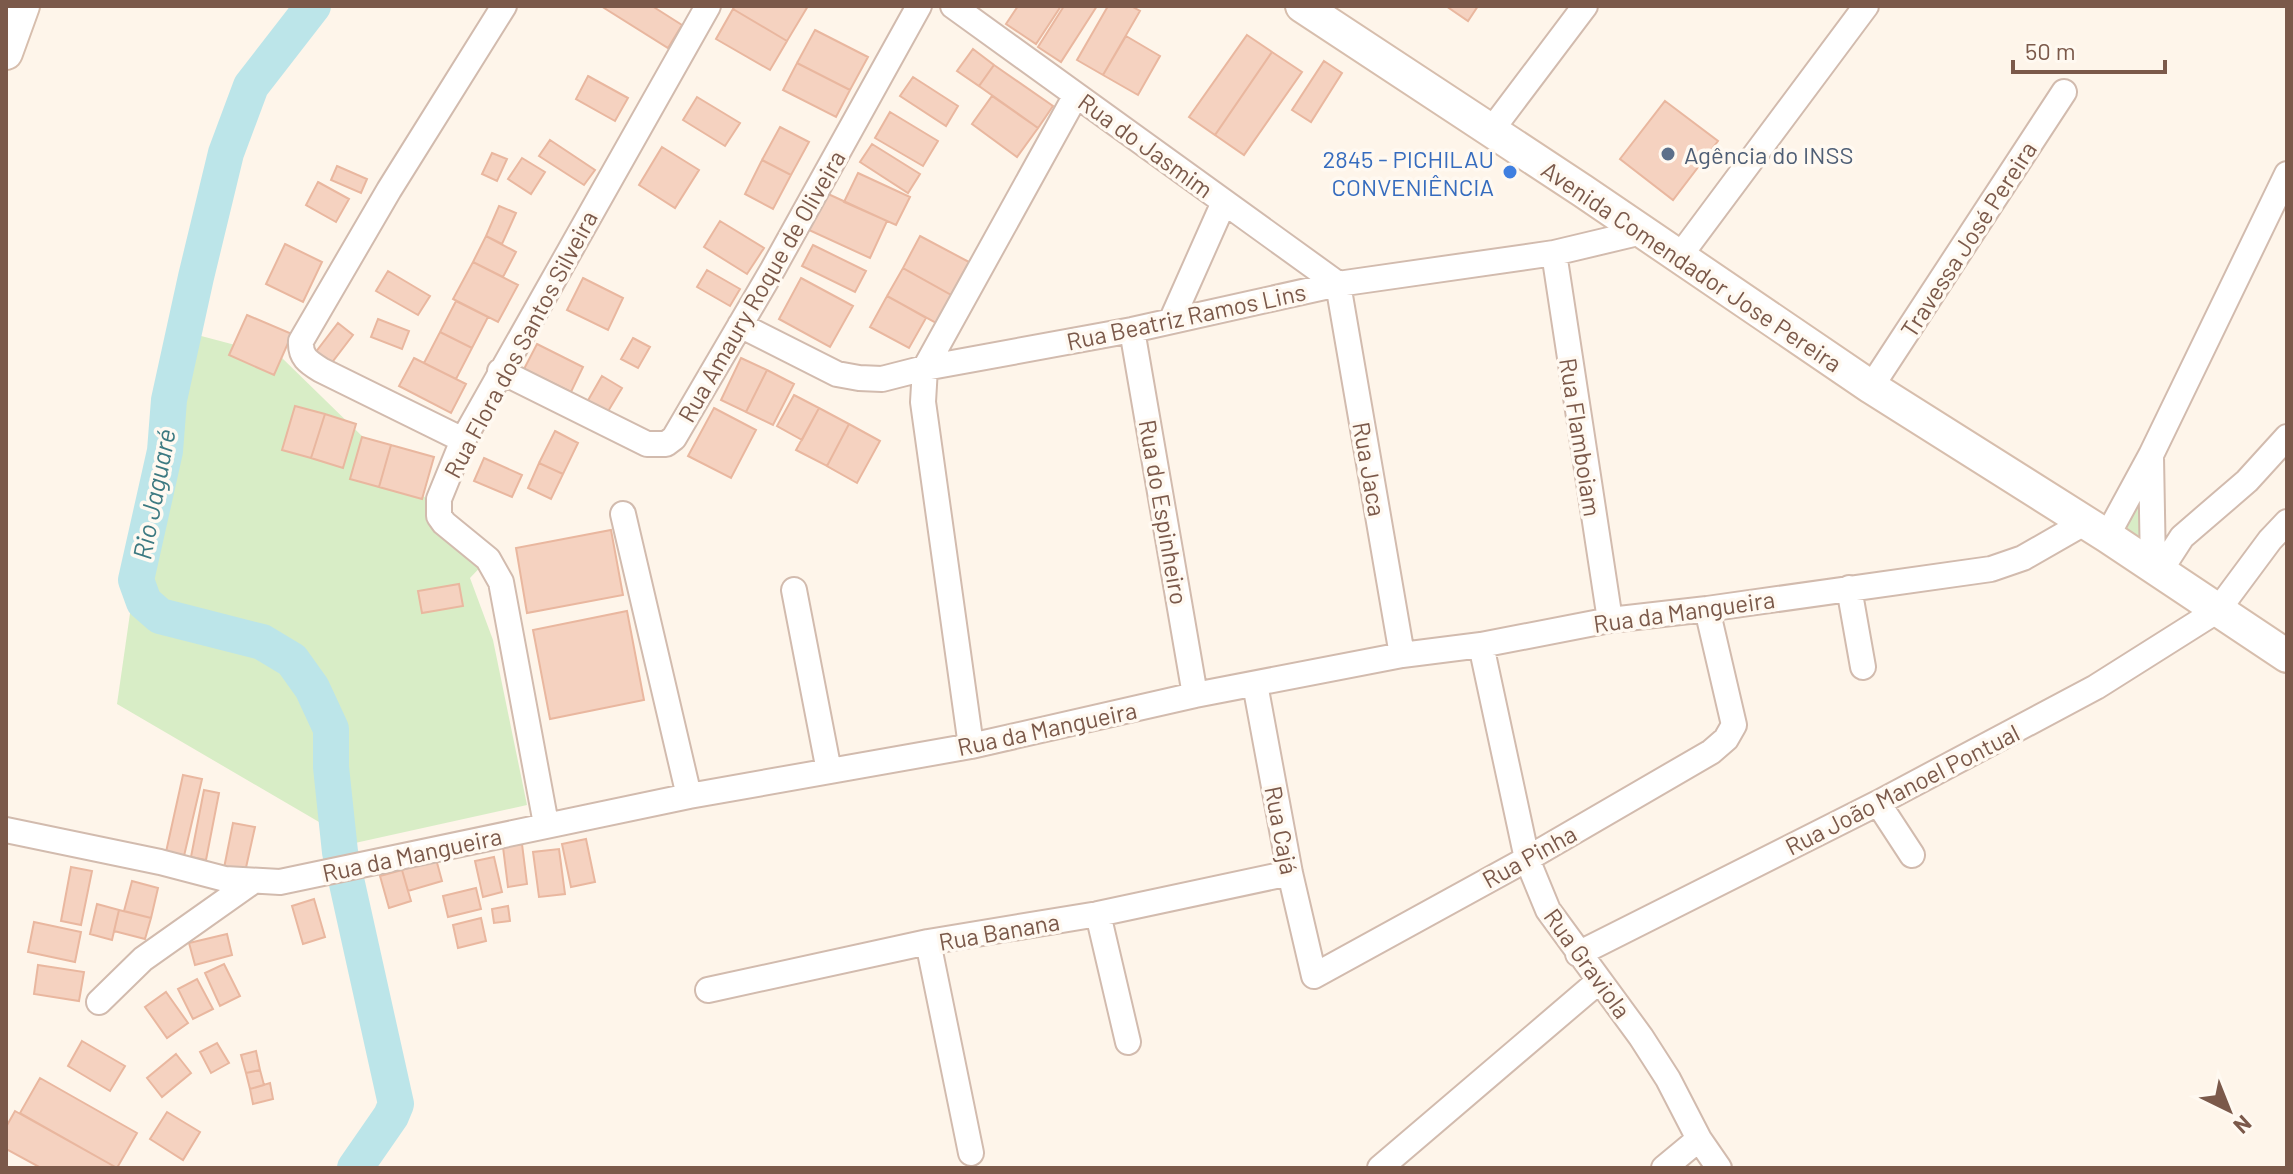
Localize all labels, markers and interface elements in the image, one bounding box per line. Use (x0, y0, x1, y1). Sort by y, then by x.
scale bar (2013, 24, 2165, 74)
text: 50 m (2025, 36, 2076, 65)
street label: Rua do Jasmim (1073, 87, 1219, 203)
street label: Travessa José Pereira (1894, 136, 2042, 342)
place label: Agência do INSS (1684, 140, 1854, 169)
place label: 2845 - PICHILAU CONVENIÊNCIA (1322, 144, 1494, 201)
street label: Rua Amaury Roque de Oliveira (671, 145, 851, 427)
marker: Agência do INSS (1659, 145, 1677, 163)
street label: Avenida Comendador Jose Pereira (1536, 154, 1848, 378)
marker: 2845 - PICHILAU CONVENIÊNCIA (1501, 163, 1519, 181)
street label: Rua Flora dos Santos Silveira (437, 205, 603, 483)
street label: Rua Beatriz Ramos Lins (1064, 276, 1308, 356)
street label: Rua Flamboiam (1554, 356, 1608, 518)
street label: Rua do Espinheiro (1133, 417, 1195, 607)
street label: Rua Jaca (1347, 419, 1393, 519)
water label: Rio Jaguaré (125, 426, 181, 562)
street label: Rua da Mangueira (1592, 584, 1776, 638)
street label: Rua da Mangueira (955, 695, 1139, 761)
street label: Rua João Manoel Pontual (1780, 717, 2024, 861)
street label: Rua Cajá (1259, 783, 1305, 877)
street label: Rua Pinha (1477, 818, 1581, 894)
street label: Rua da Mangueira (320, 821, 504, 887)
street label: Rua Graviola (1538, 902, 1638, 1024)
street label: Rua Banana (936, 906, 1062, 956)
north arrow (2189, 1070, 2269, 1150)
text: N (2229, 1111, 2258, 1140)

